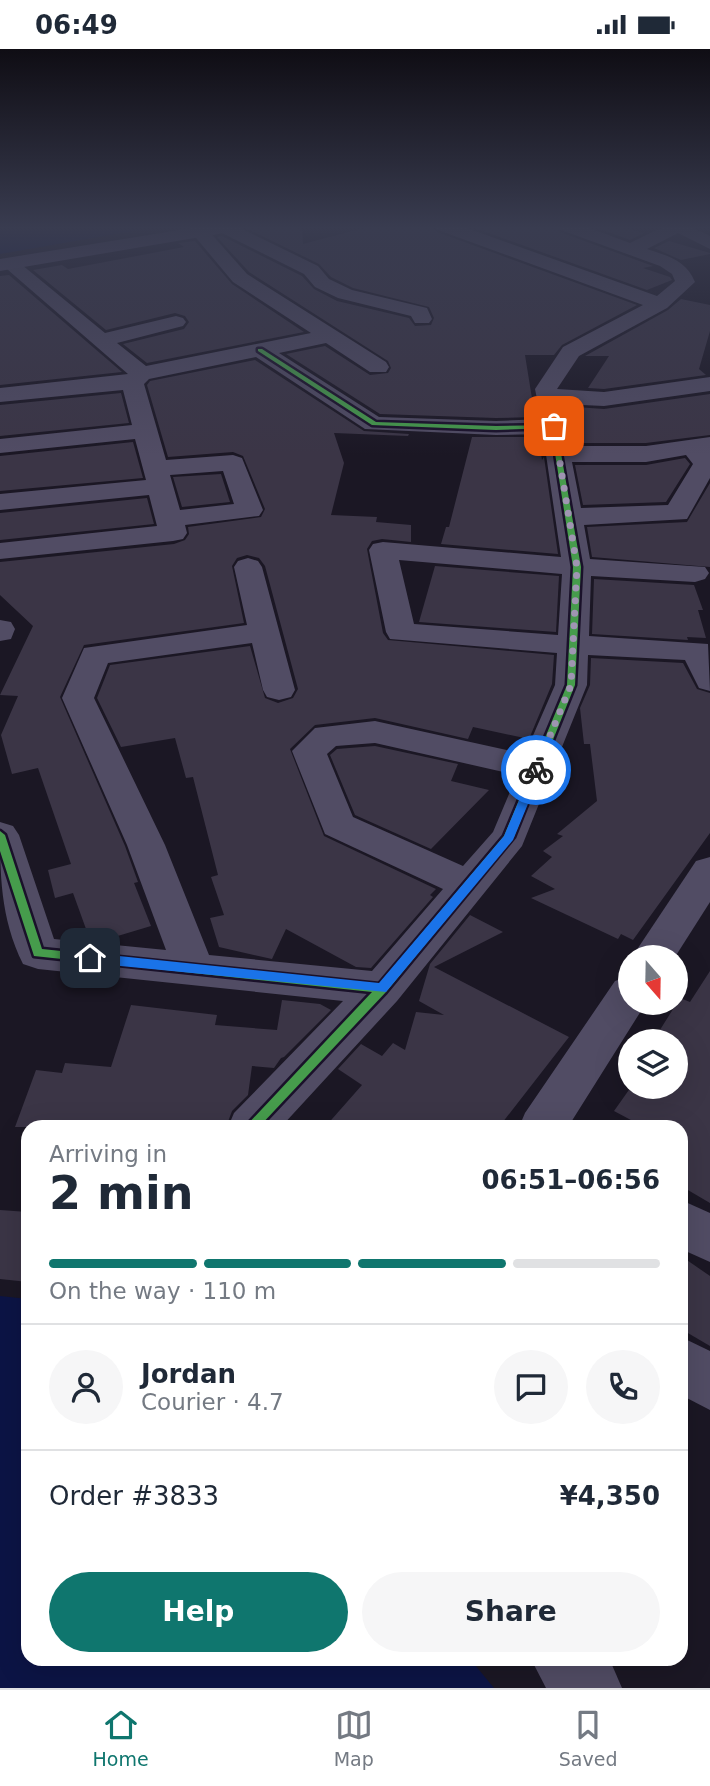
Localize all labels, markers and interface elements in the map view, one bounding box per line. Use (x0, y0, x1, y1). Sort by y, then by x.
text: 06:49 (35, 10, 118, 40)
pin (524, 396, 584, 456)
icon: bag (535, 407, 573, 445)
courier (501, 735, 571, 805)
icon: bike (517, 751, 555, 789)
pin (60, 928, 120, 988)
icon: home (71, 939, 109, 977)
north arrow (618, 945, 688, 1015)
map controls (618, 945, 688, 1099)
button: layers (618, 1029, 688, 1099)
text: Arriving in (49, 1141, 167, 1167)
text: 06:51–06:56 (481, 1165, 660, 1195)
text: 2 min (49, 1166, 193, 1220)
text: On the way · 110 m (49, 1278, 276, 1304)
button: person (49, 1350, 123, 1424)
button: chat (494, 1350, 568, 1424)
button: phone (586, 1350, 660, 1424)
text: Jordan (141, 1359, 236, 1389)
text: Courier · 4.7 (141, 1389, 284, 1415)
text: Order #3833 (49, 1481, 219, 1511)
text: ¥4,350 (560, 1481, 660, 1511)
button: Help (49, 1572, 348, 1652)
button: Share (362, 1572, 660, 1652)
tab: Home (93, 1706, 149, 1770)
tab: Map (334, 1706, 374, 1770)
tab: Saved (559, 1706, 617, 1770)

